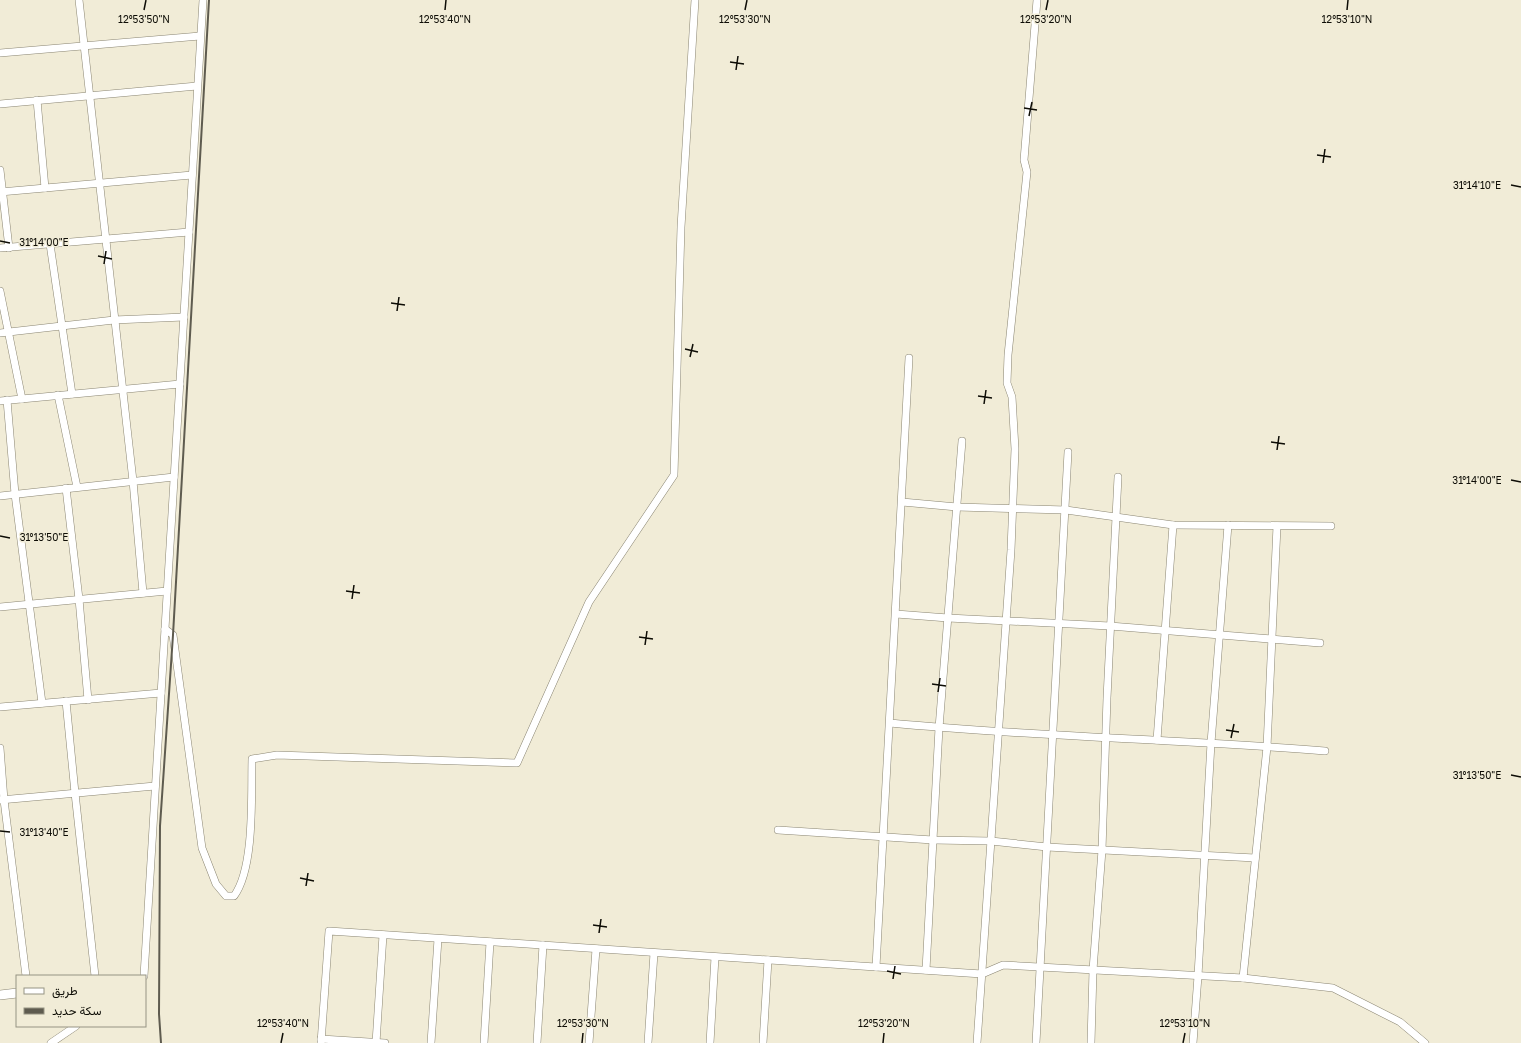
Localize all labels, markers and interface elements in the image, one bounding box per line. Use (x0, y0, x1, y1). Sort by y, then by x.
text: 12°53'50"N (118, 13, 170, 25)
text: 12°53'40"N (419, 13, 471, 25)
text: 12°53'30"N (719, 13, 771, 25)
text: 12°53'20"N (1020, 13, 1072, 25)
text: 12°53'10"N (1322, 13, 1372, 25)
text: 31°14'10"E (1453, 179, 1501, 191)
text: 31°14'00"E (19, 236, 69, 248)
text: 31°14'00"E (1452, 474, 1502, 486)
text: 31°13'50"E (20, 531, 68, 543)
text: 31°13'50"E (1453, 769, 1501, 781)
text: 31°13'40"E (20, 826, 69, 838)
legend (16, 975, 146, 1027)
text: طريق (52, 983, 78, 999)
text: سكة حديد (52, 1003, 101, 1018)
text: 12°53'40"N (257, 1017, 309, 1029)
text: 12°53'30"N (557, 1017, 609, 1029)
text: 12°53'20"N (858, 1017, 910, 1029)
text: 12°53'10"N (1160, 1017, 1210, 1029)

